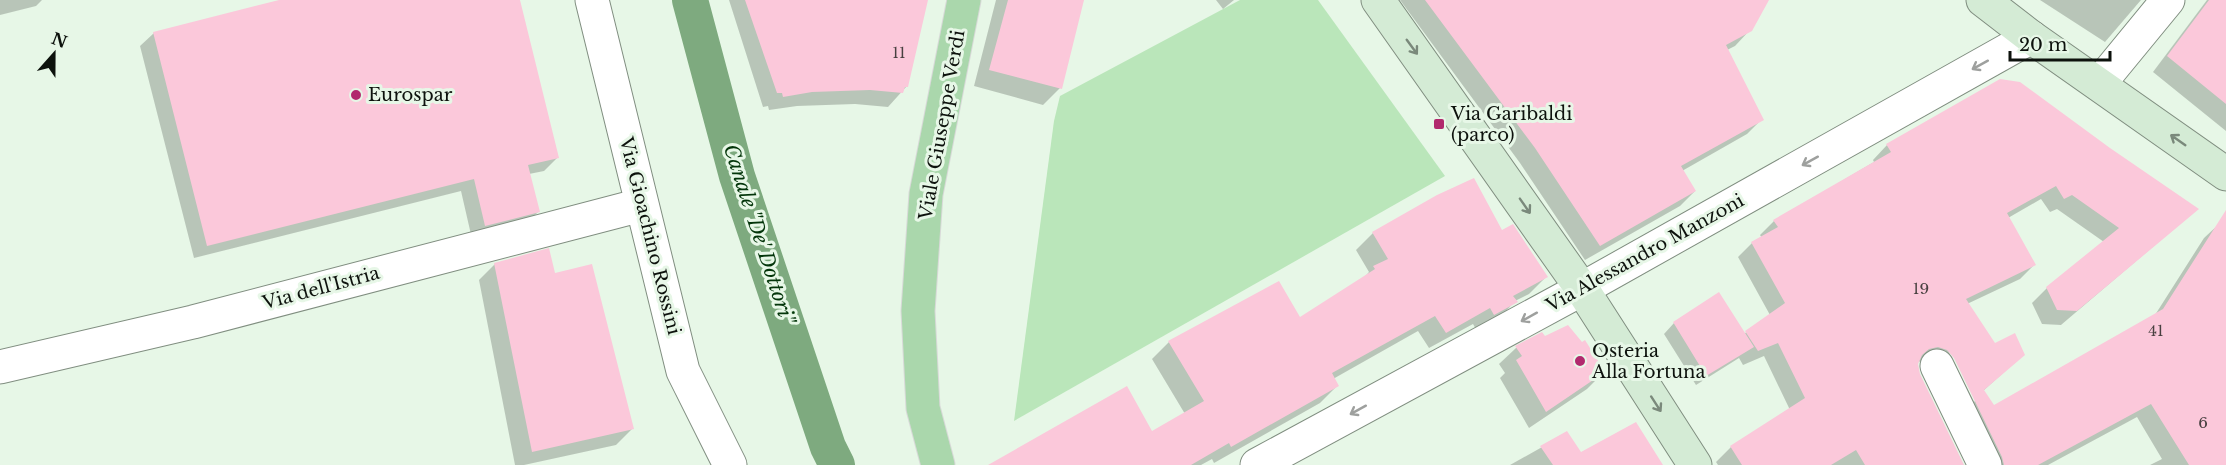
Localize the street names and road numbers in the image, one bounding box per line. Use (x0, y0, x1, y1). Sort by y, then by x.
street label: Viale Giuseppe Verdi (914, 28, 970, 223)
street label: Via Gioachino Rossini (615, 134, 685, 337)
street label: Via Alessandro Manzoni (1541, 189, 1748, 317)
street label: Via dell'Istria (259, 262, 382, 314)

